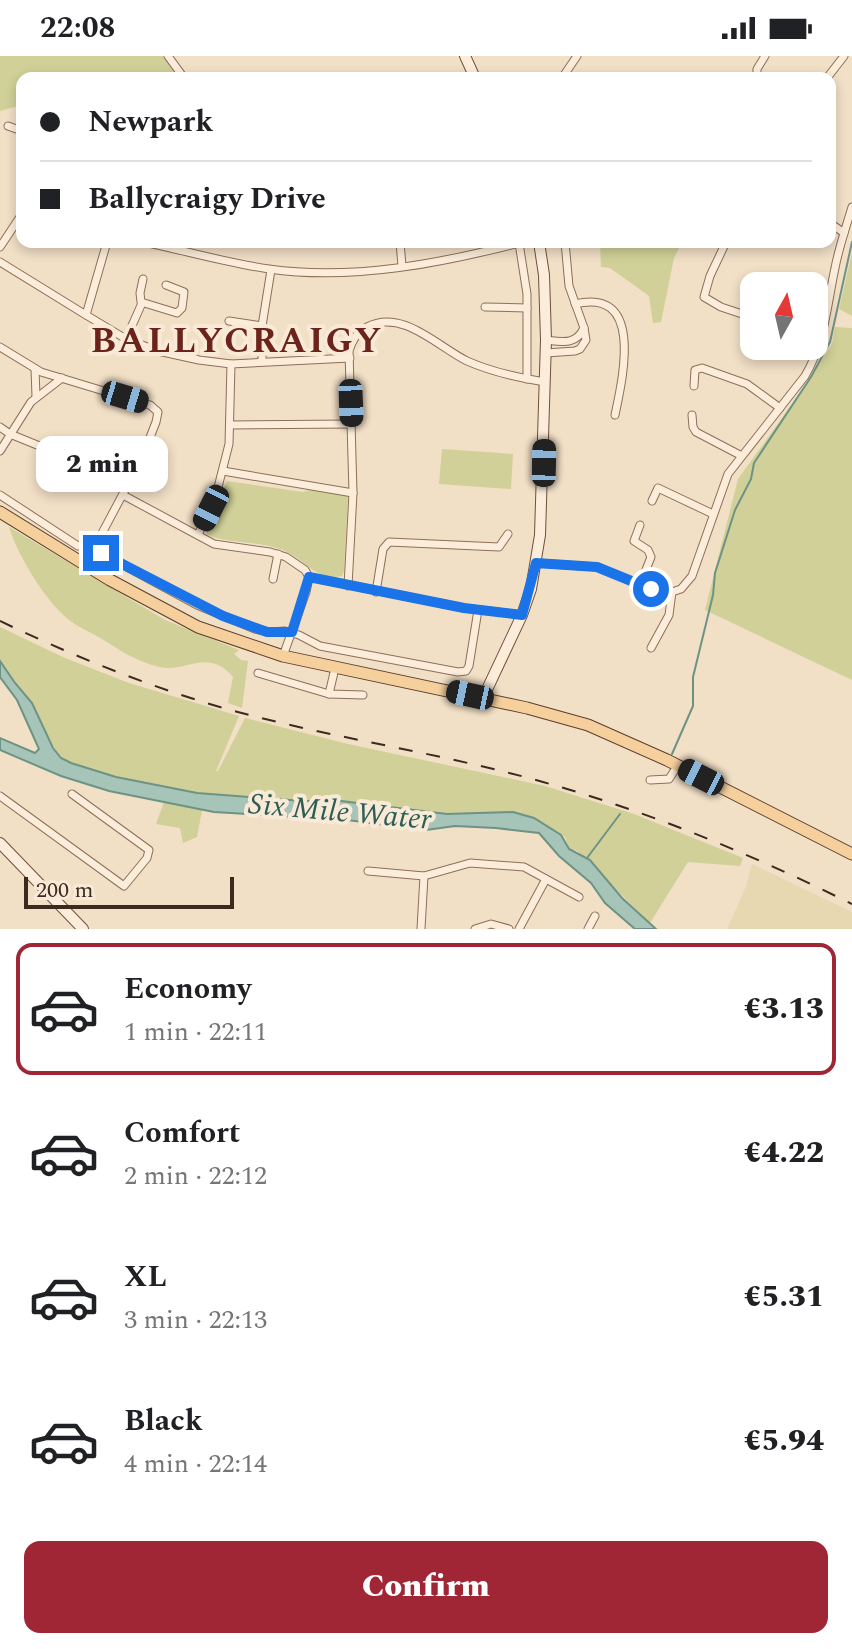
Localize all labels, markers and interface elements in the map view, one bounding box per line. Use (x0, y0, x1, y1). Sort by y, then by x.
text: 22:08 (40, 5, 115, 51)
text: Newpark (88, 99, 213, 145)
text: Ballycraigy Drive (88, 176, 326, 222)
north arrow (740, 272, 828, 360)
map controls (740, 272, 828, 360)
district label: BALLYCRAIGY (91, 314, 383, 369)
car (99, 379, 151, 415)
car (338, 379, 364, 427)
callout: 2 min (35, 437, 167, 493)
car (532, 439, 556, 487)
text: 2 min (66, 444, 138, 484)
car (189, 481, 233, 535)
route end (83, 535, 119, 571)
route start (633, 571, 669, 607)
car (444, 678, 496, 712)
car (674, 755, 728, 799)
water label: Six Mile Water (247, 781, 434, 843)
scale bar (24, 873, 234, 909)
text: 200 m (36, 874, 93, 907)
text: Economy (124, 966, 251, 1012)
icon: car (28, 973, 100, 1045)
text: €3.13 (744, 986, 824, 1032)
text: 1 min · 22:11 (124, 1012, 267, 1052)
text: Comfort (124, 1110, 240, 1156)
icon: car (28, 1117, 100, 1189)
text: €4.22 (744, 1130, 824, 1176)
text: 2 min · 22:12 (124, 1156, 267, 1196)
text: XL (124, 1254, 167, 1300)
icon: car (28, 1261, 100, 1333)
text: €5.31 (744, 1274, 824, 1320)
text: 3 min · 22:13 (124, 1300, 267, 1340)
text: Black (124, 1398, 203, 1444)
icon: car (28, 1405, 100, 1477)
text: €5.94 (744, 1418, 824, 1464)
text: 4 min · 22:14 (124, 1444, 267, 1484)
button: Confirm (24, 1541, 828, 1633)

